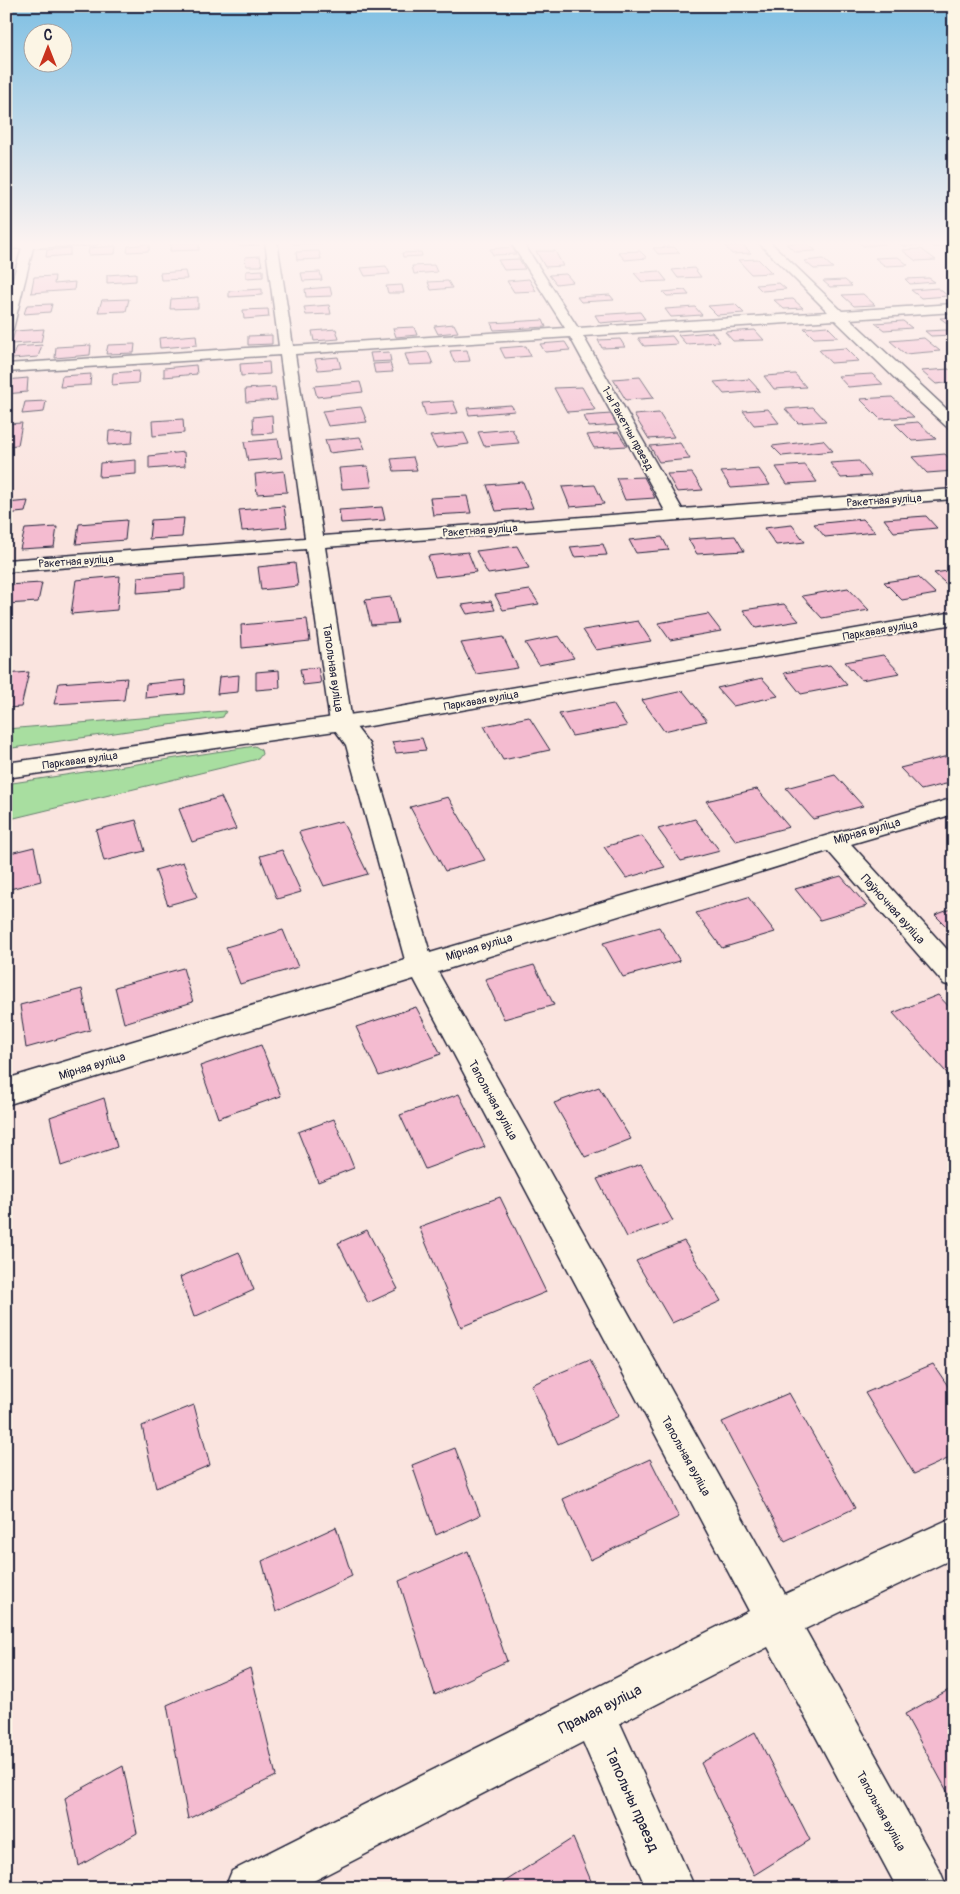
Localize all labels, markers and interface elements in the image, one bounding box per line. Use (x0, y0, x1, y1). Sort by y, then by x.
north arrow (22, 22, 72, 72)
text: С (44, 27, 53, 44)
street label: 1-ы Ракетны праезд (599, 384, 656, 473)
street label: Ракетная вуліца (846, 491, 922, 510)
street label: Ракетная вуліца (442, 521, 518, 540)
street label: Ракетная вуліца (38, 552, 114, 571)
street label: Паркавая вуліца (842, 618, 918, 643)
street label: Тапольная вуліца (319, 623, 346, 714)
street label: Паркавая вуліца (443, 688, 519, 713)
street label: Паркавая вуліца (42, 749, 118, 772)
street label: Мірная вуліца (832, 815, 903, 848)
street label: Паўночная вуліца (857, 871, 928, 948)
street label: Мірная вуліца (444, 930, 515, 965)
street label: Мірная вуліца (57, 1049, 128, 1084)
street label: Тапольная вуліца (464, 1058, 521, 1143)
street label: Тапольная вуліца (657, 1414, 714, 1499)
street label: Прамая вуліца (555, 1680, 645, 1739)
street label: Тапольны праезд (600, 1745, 663, 1855)
street label: Тапольная вуліца (852, 1769, 909, 1854)

